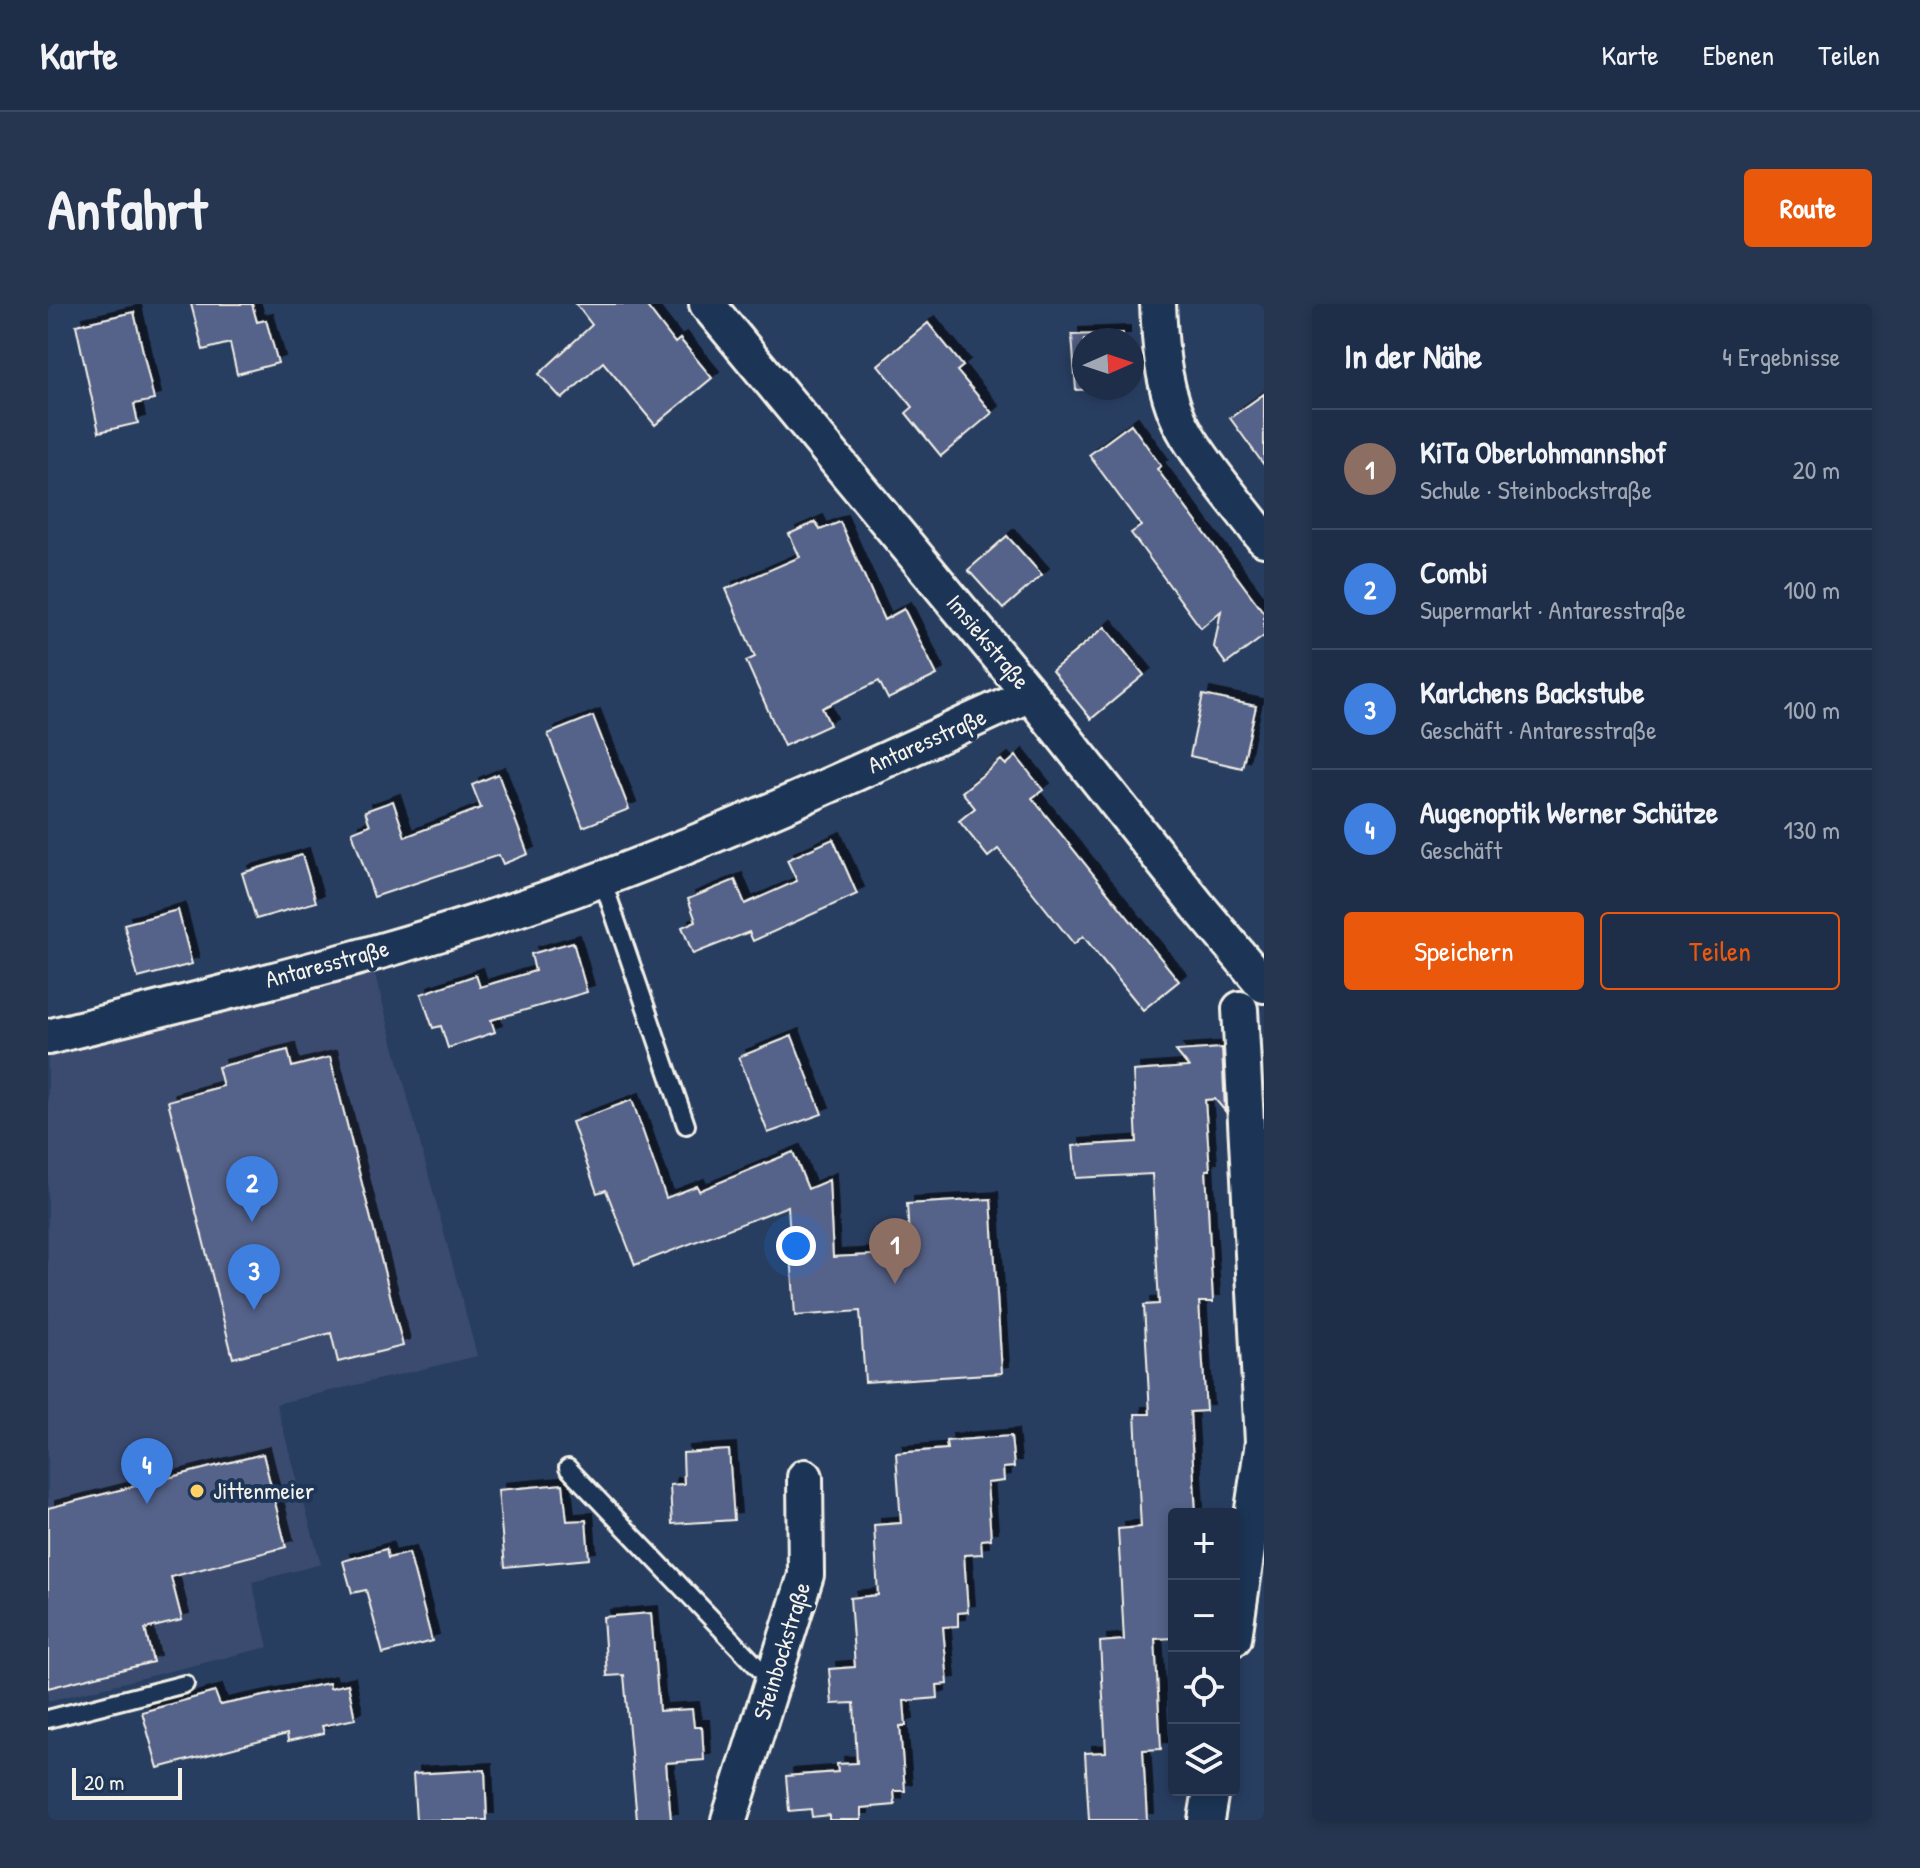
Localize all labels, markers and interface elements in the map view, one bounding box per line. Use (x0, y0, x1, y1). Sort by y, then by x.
text: Karte (40, 29, 118, 81)
text: Karte (1602, 36, 1659, 74)
text: Ebenen (1703, 36, 1774, 74)
text: Teilen (1818, 36, 1880, 74)
button: Route (1744, 169, 1872, 247)
text: Anfahrt (48, 171, 207, 246)
north arrow (1072, 328, 1144, 400)
text: In der Nähe (1344, 333, 1482, 379)
text: 4 Ergebnisse (1722, 339, 1840, 374)
text: KiTa Oberlohmannshof (1420, 432, 1667, 472)
text: 1 (1365, 452, 1375, 487)
text: 20 m (1793, 452, 1840, 487)
text: Schule · Steinbockstraße (1420, 472, 1652, 507)
text: Combi (1420, 552, 1488, 592)
text: 2 (1364, 572, 1376, 607)
text: 100 m (1784, 572, 1840, 607)
street label: Imsiekstraße (940, 587, 1038, 696)
text: Supermarkt · Antaresstraße (1420, 592, 1686, 627)
text: Karlchens Backstube (1420, 672, 1644, 712)
text: 3 (1364, 692, 1376, 727)
text: 100 m (1784, 692, 1840, 727)
street label: Antaresstraße (862, 700, 991, 780)
text: Geschäft · Antaresstraße (1420, 712, 1657, 747)
text: Augenoptik Werner Schütze (1420, 792, 1718, 832)
text: 4 (1365, 812, 1375, 847)
text: 130 m (1784, 812, 1840, 847)
text: Geschäft (1420, 832, 1502, 867)
button: Speichern (1344, 912, 1584, 990)
button: Teilen (1600, 912, 1840, 990)
street label: Antaresstraße (261, 931, 392, 995)
pin: 2 (226, 1156, 278, 1222)
pin: 1 (869, 1218, 921, 1284)
your location (776, 1226, 816, 1266)
pin: 3 (228, 1244, 280, 1310)
pin: 4 (121, 1438, 173, 1504)
place label: Jittenmeier (213, 1474, 314, 1506)
marker: Jittenmeier (188, 1482, 206, 1500)
map controls (1168, 1508, 1240, 1796)
button: + (1168, 1508, 1240, 1580)
street label: Steinbockstraße (745, 1578, 817, 1723)
button: − (1168, 1580, 1240, 1652)
button: locate (1168, 1652, 1240, 1724)
button: layers (1168, 1724, 1240, 1796)
scale bar (72, 1764, 182, 1800)
text: 20 m (84, 1767, 124, 1797)

